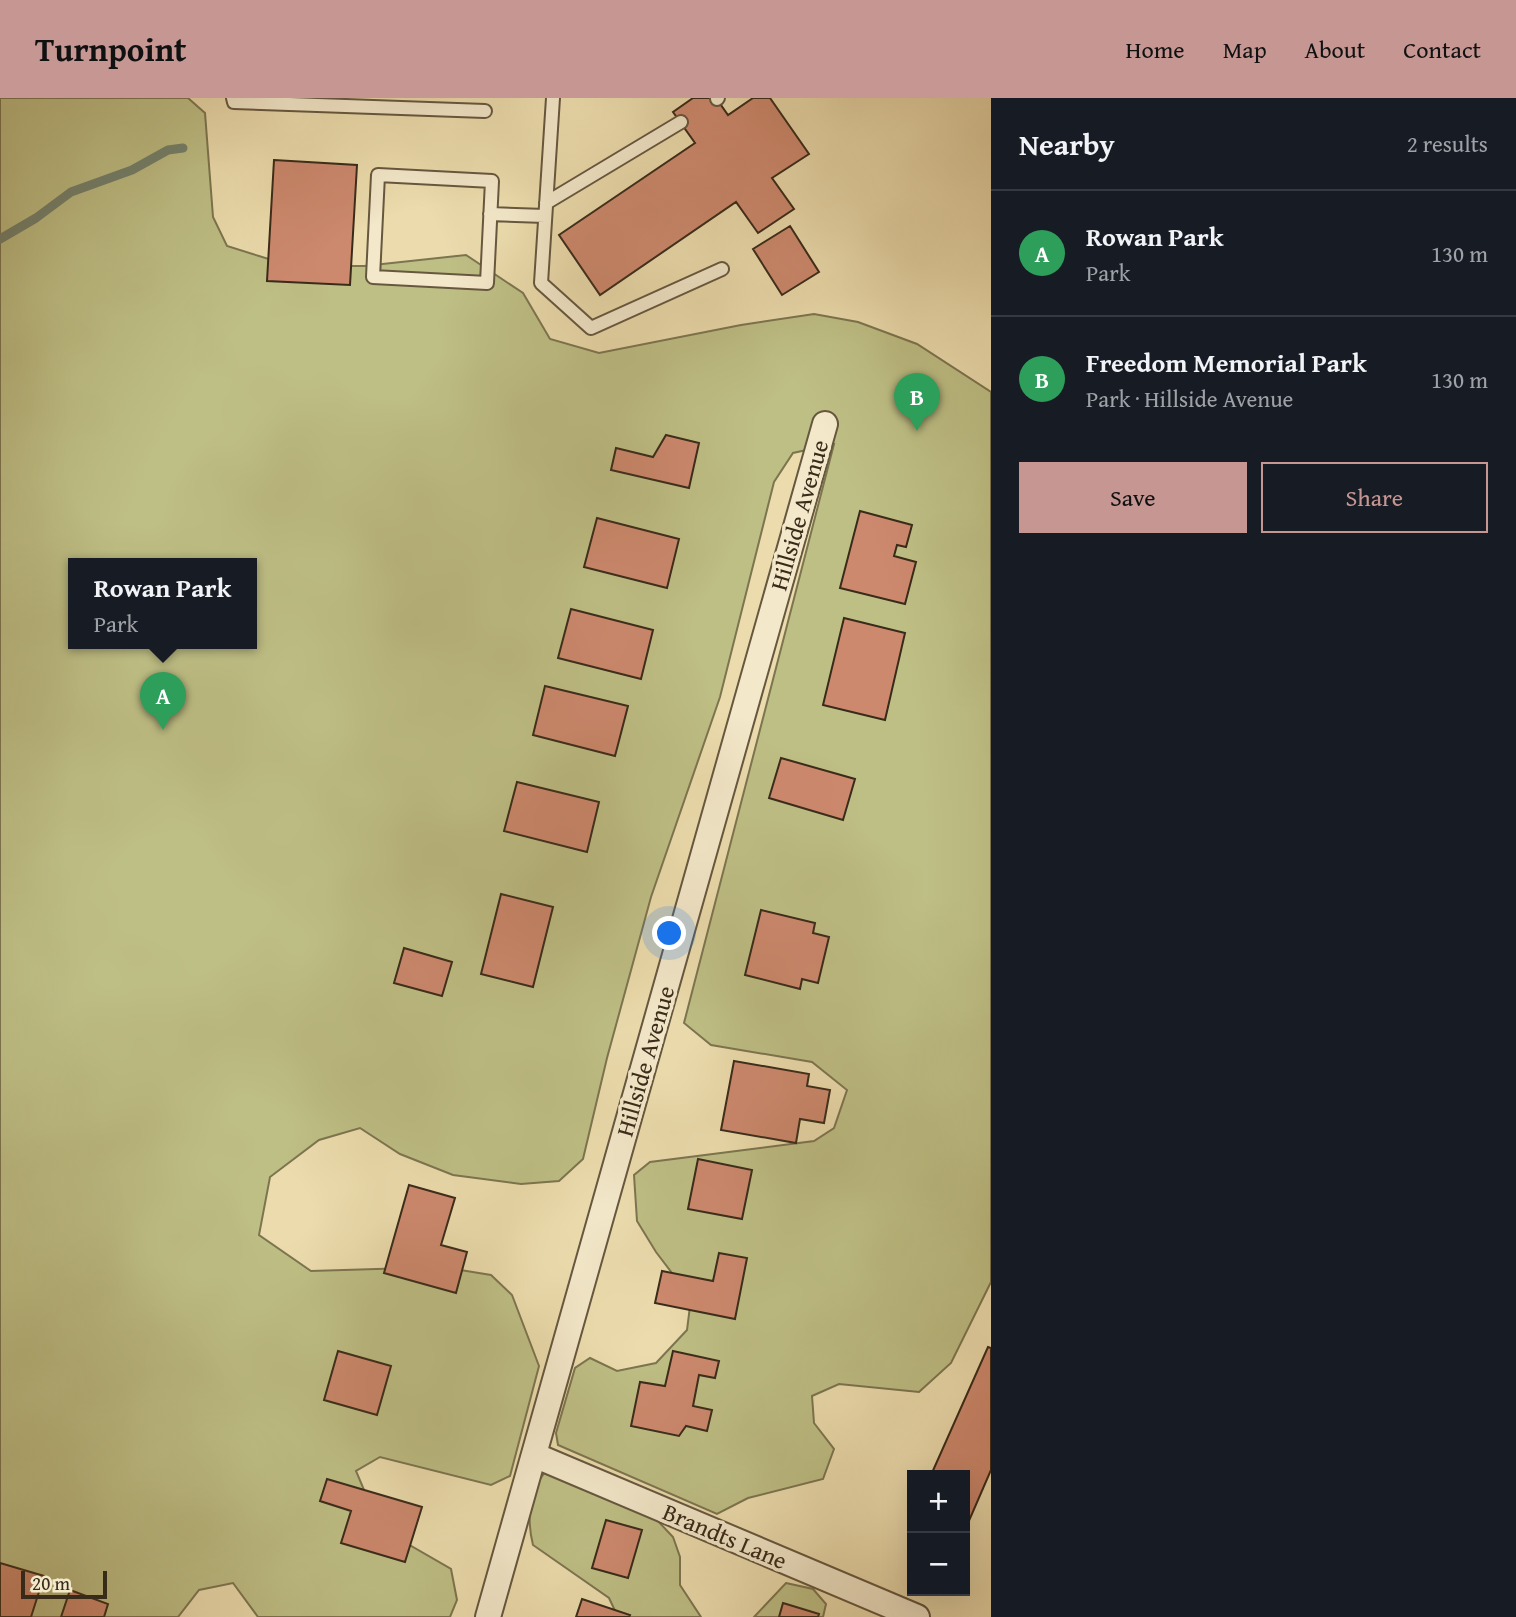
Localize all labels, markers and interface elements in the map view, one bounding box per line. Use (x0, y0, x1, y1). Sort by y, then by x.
text: Turnpoint (35, 25, 187, 73)
text: Home (1126, 32, 1185, 67)
text: Map (1223, 32, 1267, 67)
text: About (1305, 32, 1365, 67)
text: Contact (1403, 32, 1481, 67)
text: Nearby (1019, 122, 1115, 166)
text: 2 results (1407, 127, 1488, 160)
text: Rowan Park (1086, 217, 1224, 256)
text: A (1035, 237, 1049, 270)
text: 130 m (1431, 237, 1488, 270)
text: Park (1086, 256, 1130, 289)
text: Freedom Memorial Park (1086, 343, 1367, 382)
text: B (1035, 363, 1049, 396)
text: 130 m (1431, 363, 1488, 396)
pin: B (894, 373, 940, 431)
text: Park · Hillside Avenue (1086, 382, 1293, 415)
street label: Hillside Avenue (761, 435, 837, 595)
button: Save (1019, 462, 1247, 533)
button: Share (1261, 462, 1488, 533)
popup (68, 558, 257, 649)
text: Rowan Park (94, 568, 231, 607)
text: Park (94, 607, 138, 640)
pin: A (140, 672, 186, 730)
your location (652, 916, 686, 950)
street label: Hillside Avenue (607, 981, 683, 1141)
map controls (907, 1470, 970, 1596)
button: + (907, 1470, 970, 1533)
street label: Brandts Lane (657, 1494, 793, 1578)
button: − (907, 1533, 970, 1596)
scale bar (21, 1568, 107, 1600)
text: 20 m (32, 1569, 70, 1597)

